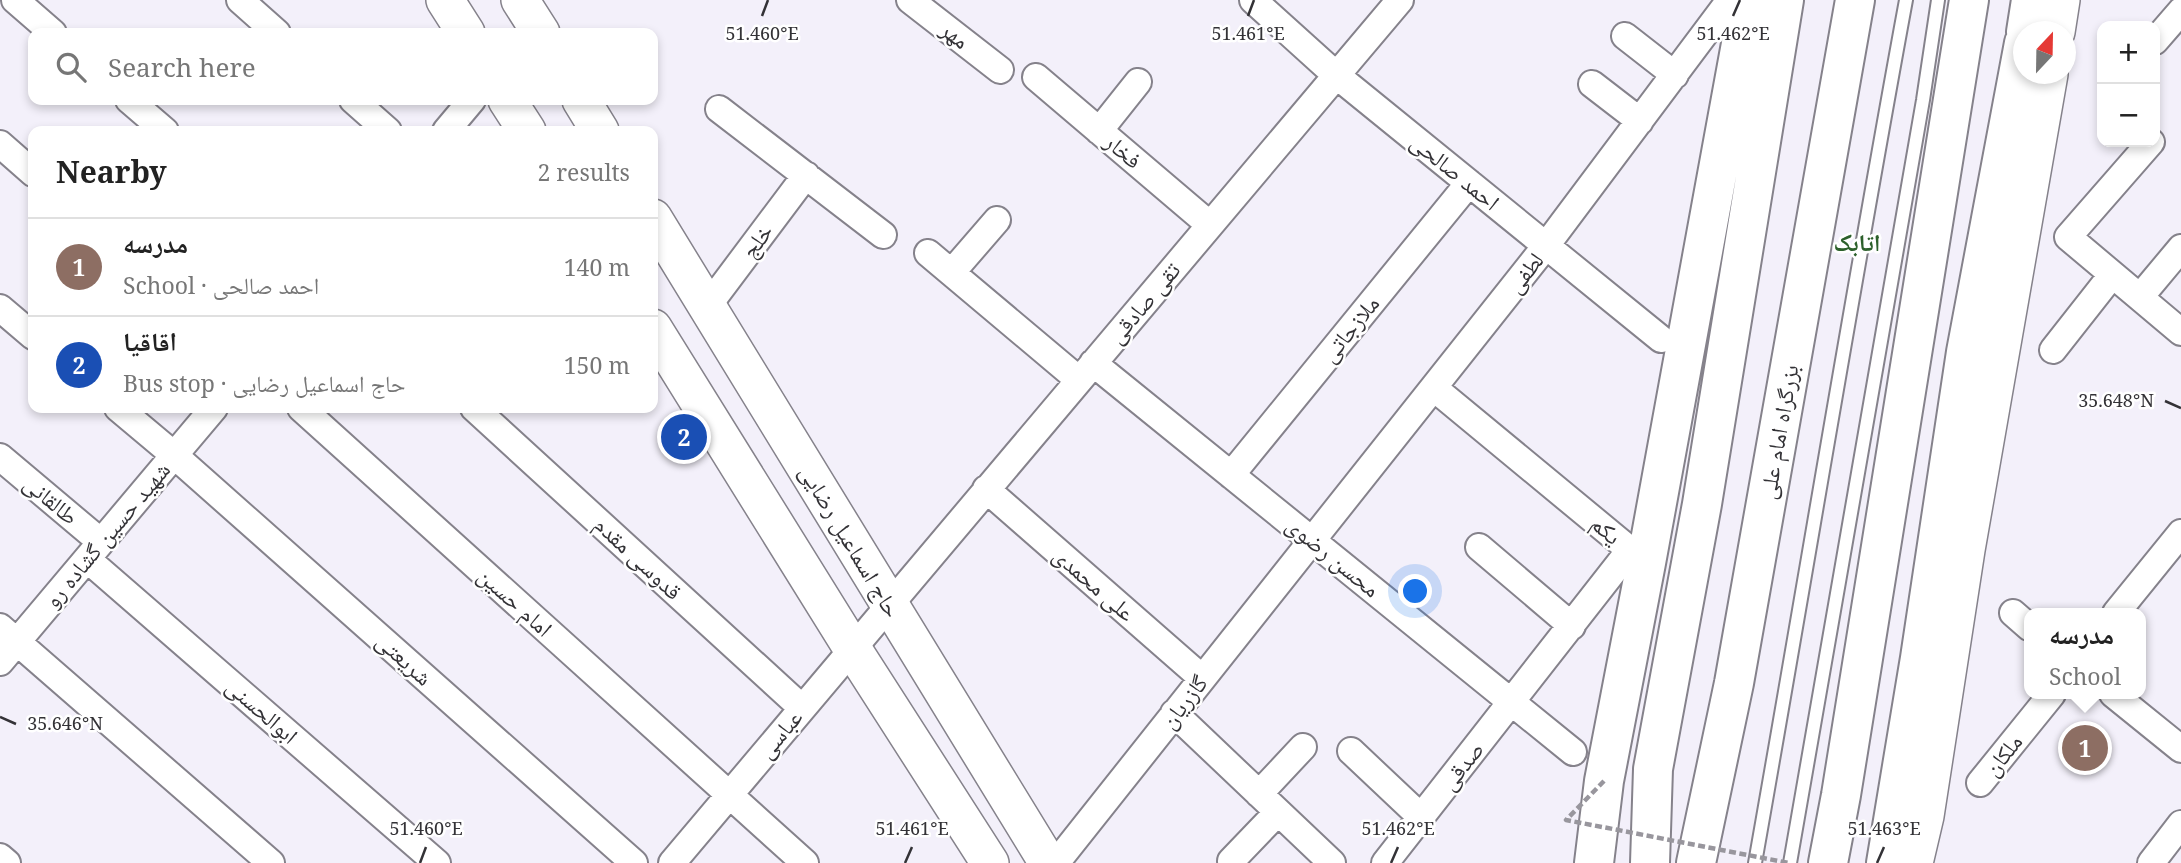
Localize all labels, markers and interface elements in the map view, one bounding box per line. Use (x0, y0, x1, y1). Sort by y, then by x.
street label: مهر (934, 12, 977, 56)
text: 51.460°E (725, 21, 799, 45)
text: 51.461°E (1211, 21, 1285, 45)
text: 51.462°E (1696, 21, 1770, 45)
north arrow (2013, 21, 2076, 84)
map controls (2097, 21, 2160, 147)
button: + (2097, 21, 2160, 84)
search box (28, 28, 658, 105)
icon: search (52, 48, 90, 86)
text: Search here (108, 49, 256, 85)
button: − (2097, 84, 2160, 147)
street label: فخار (1097, 125, 1149, 175)
street label: احمد صالحی (1404, 125, 1507, 217)
text: Nearby (56, 151, 167, 192)
text: 2 results (537, 156, 630, 188)
street label: خلج (733, 217, 780, 264)
text: مدرسه (123, 225, 188, 261)
district label: اتابک (1834, 225, 1881, 258)
street label: لطفی (1498, 245, 1550, 300)
text: 1 (73, 251, 86, 283)
text: 140 m (564, 251, 630, 283)
street label: تقی صادقی (1100, 255, 1187, 350)
text: School · احمد صالحی (123, 269, 319, 301)
street label: ملازجاتی (1312, 288, 1386, 369)
text: اقاقیا (123, 323, 177, 359)
text: 2 (73, 349, 86, 381)
text: 150 m (564, 349, 630, 381)
street label: بزرگراه امام علی (1750, 362, 1807, 502)
text: Bus stop · حاج اسماعیل رضایی (123, 367, 406, 399)
text: 35.648°N (2078, 388, 2154, 412)
pin: 2 (661, 411, 707, 463)
street label: شهید حسین گشاده رو (36, 454, 177, 614)
street label: حاج اسماعیل رضایی (793, 458, 909, 623)
street label: طالقانی (17, 467, 86, 532)
street label: یکم (1584, 507, 1629, 552)
street label: قدوسی مقدم (587, 508, 690, 607)
street label: محسن رضوی (1280, 508, 1387, 604)
street label: علی محمدی (1047, 539, 1143, 628)
street label: امام حسین (471, 559, 560, 644)
your location (1398, 574, 1432, 608)
popup (2024, 608, 2146, 699)
text: مدرسه (2049, 616, 2114, 652)
street label: شریعتی (369, 624, 440, 692)
text: School (2049, 660, 2121, 692)
street label: گازریان (1152, 667, 1215, 735)
street label: ابوالحسنی (220, 670, 306, 751)
street label: عباسی (749, 702, 809, 765)
text: 35.646°N (27, 711, 103, 735)
pin: 1 (2062, 722, 2108, 774)
street label: ملکان (1975, 726, 2029, 782)
street label: صدقی (1432, 734, 1491, 797)
text: 51.460°E (389, 816, 463, 840)
text: 51.461°E (875, 816, 949, 840)
text: 51.462°E (1361, 816, 1435, 840)
text: 51.463°E (1847, 816, 1921, 840)

